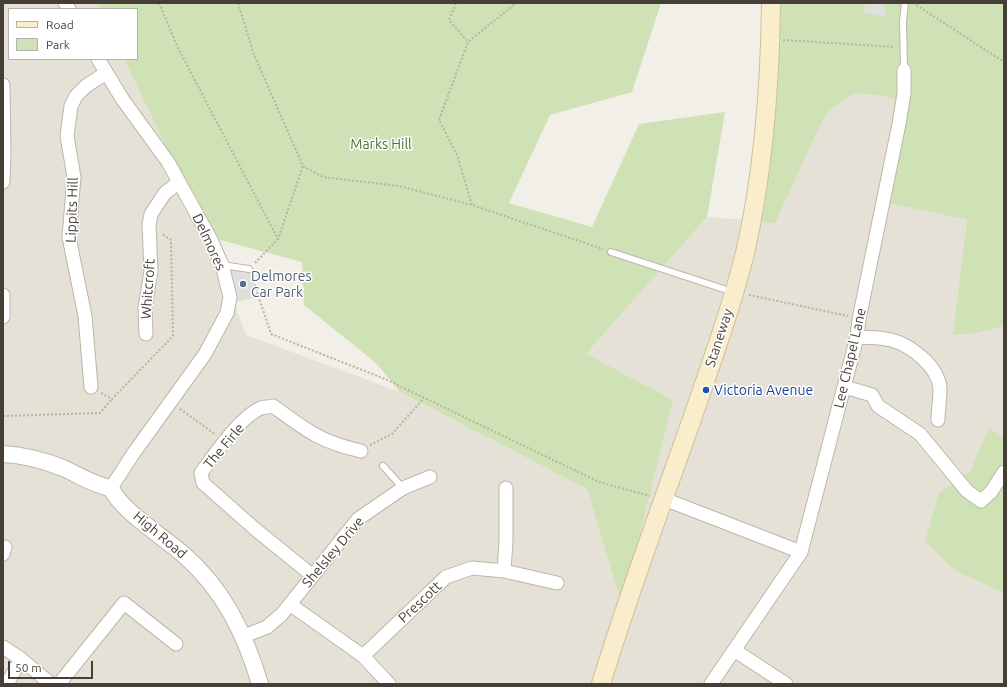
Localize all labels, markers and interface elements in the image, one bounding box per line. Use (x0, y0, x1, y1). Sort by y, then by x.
legend (8, 8, 138, 60)
text: Road (46, 18, 74, 31)
text: Park (46, 38, 70, 51)
park label: Marks Hill (350, 136, 412, 152)
street label: Lippits Hill (62, 177, 82, 243)
street label: Delmores (189, 211, 229, 273)
street label: Whitcroft (138, 258, 158, 320)
place label: Delmores Car Park (251, 268, 312, 300)
marker: Delmores Car Park (238, 279, 248, 289)
street label: Lee Chapel Lane (830, 306, 870, 410)
street label: Staneway (702, 307, 736, 369)
place label: Victoria Avenue (714, 382, 813, 398)
marker: Victoria Avenue (701, 385, 711, 395)
street label: The Firle (200, 420, 248, 472)
street label: High Road (130, 508, 190, 562)
street label: Shelsley Drive (299, 513, 367, 591)
street label: Prescott (395, 578, 445, 626)
scale bar (10, 653, 95, 679)
text: 50 m (15, 661, 42, 674)

